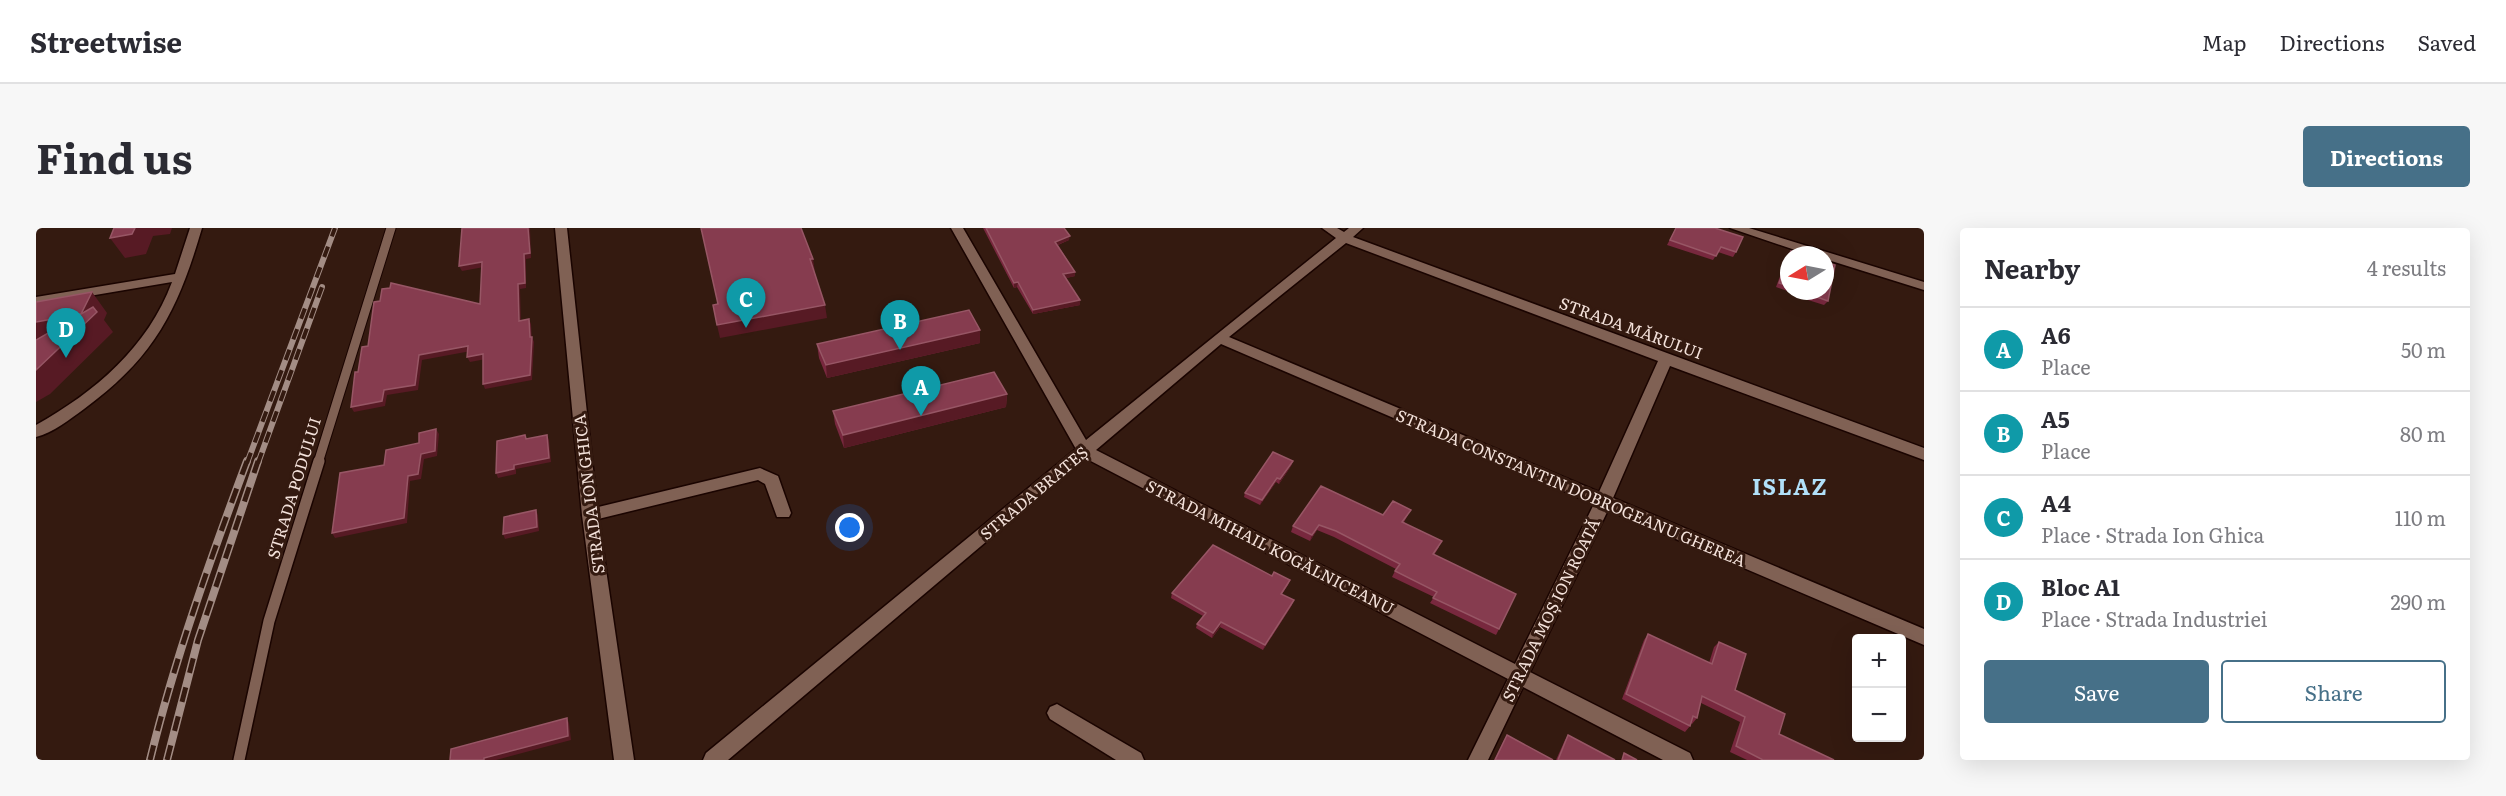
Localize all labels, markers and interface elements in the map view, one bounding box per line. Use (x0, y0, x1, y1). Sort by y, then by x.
text: Streetwise (30, 20, 182, 62)
text: Map (2202, 26, 2247, 57)
text: Directions (2280, 26, 2385, 57)
text: Saved (2418, 26, 2476, 57)
text: Find us (36, 125, 193, 187)
button: Directions (2303, 126, 2470, 187)
north arrow (1780, 246, 1834, 300)
text: Nearby (1984, 248, 2080, 287)
text: 4 results (2367, 252, 2446, 282)
pin: C (726, 279, 766, 328)
street label: STRADA MĂRULUI (1556, 290, 1706, 364)
pin: B (880, 300, 920, 350)
pin: D (46, 308, 86, 358)
text: A6 (2041, 318, 2070, 351)
text: A (1996, 334, 2011, 364)
text: 50 m (2401, 334, 2446, 364)
text: Place (2041, 351, 2091, 381)
pin: A (902, 366, 940, 416)
street label: STRADA CONSTANTIN DOBROGEANU GHEREA (1393, 402, 1750, 572)
text: A5 (2041, 402, 2070, 435)
street label: STRADA ION GHICA (566, 413, 610, 575)
street label: STRADA PODULUI (260, 414, 326, 561)
text: B (1997, 418, 2010, 448)
text: 80 m (2400, 418, 2446, 448)
text: Place (2041, 435, 2091, 465)
street label: STRADA BRATEȘ (974, 440, 1093, 545)
district label: ISLAZ (1752, 469, 1828, 502)
street label: STRADA MIHAIL KOGĂLNICEANU (1142, 473, 1399, 619)
text: A4 (2041, 486, 2071, 519)
text: C (1996, 502, 2011, 532)
text: 110 m (2395, 502, 2446, 532)
your location (835, 513, 864, 542)
street label: STRADA MOȘ ION ROATĂ (1495, 514, 1605, 705)
text: Place · Strada Ion Ghica (2041, 519, 2264, 549)
text: Bloc A1 (2041, 570, 2120, 603)
text: D (1996, 586, 2011, 616)
text: 290 m (2390, 586, 2446, 616)
text: Place · Strada Industriei (2041, 603, 2267, 633)
map controls (1852, 634, 1906, 742)
button: + (1852, 634, 1906, 688)
button: Save (1984, 660, 2209, 723)
button: Share (2221, 660, 2446, 723)
button: − (1852, 688, 1906, 742)

